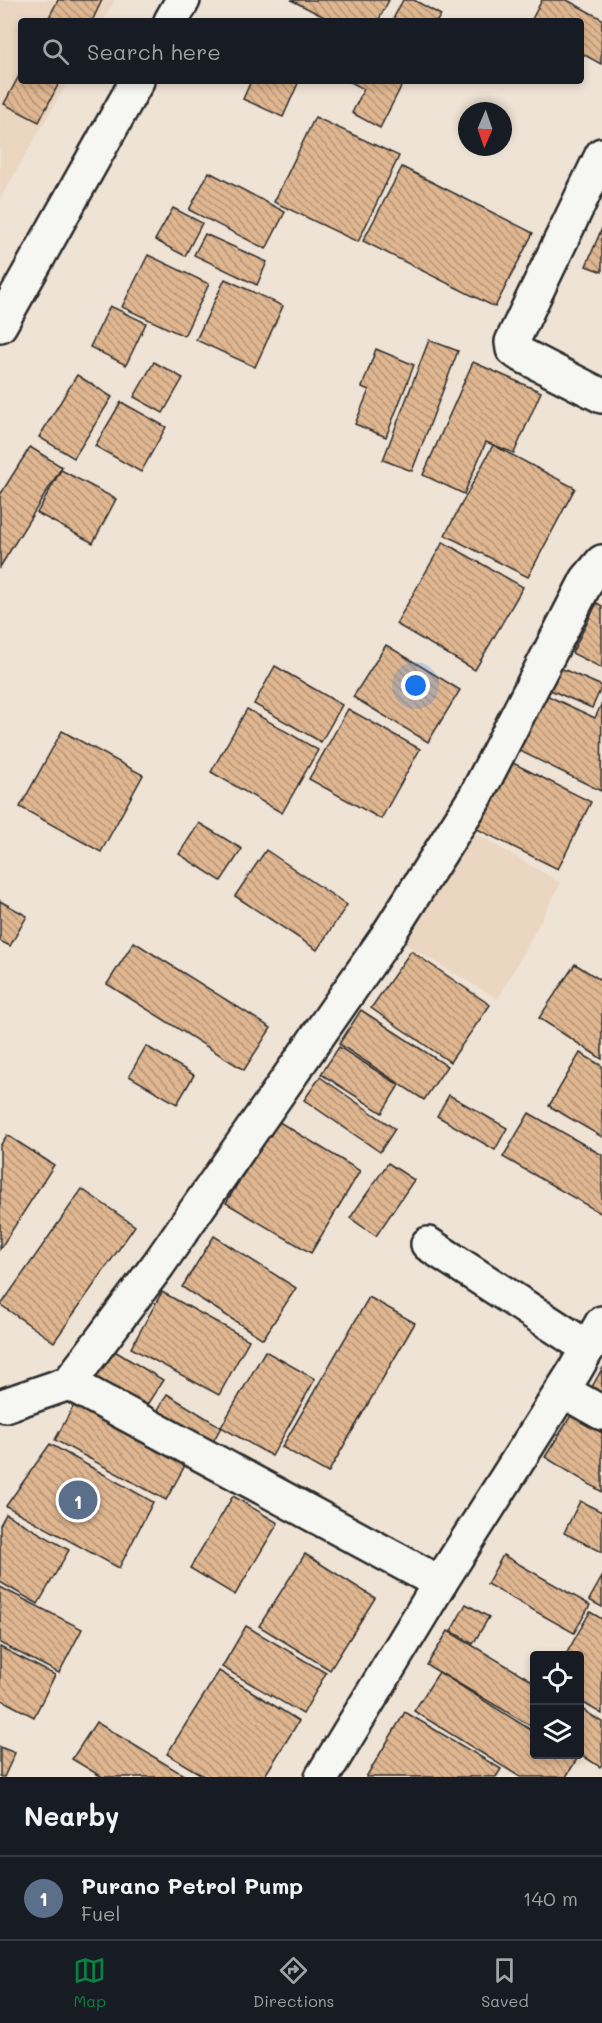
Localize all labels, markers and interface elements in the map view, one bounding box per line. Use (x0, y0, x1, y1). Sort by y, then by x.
search box (18, 18, 584, 84)
icon: search (39, 35, 72, 68)
text: Search here (87, 37, 221, 66)
north arrow (458, 102, 512, 156)
your location (401, 671, 430, 700)
pin: 1 (58, 1478, 98, 1522)
map controls (530, 1651, 584, 1759)
button: locate (530, 1651, 584, 1705)
button: layers (530, 1705, 584, 1759)
text: Nearby (24, 1799, 119, 1833)
text: Purano Petrol Pump (81, 1871, 303, 1900)
text: 1 (39, 1885, 48, 1911)
text: 140 m (523, 1885, 578, 1911)
text: Fuel (81, 1900, 121, 1926)
tab: Map (73, 1954, 106, 2011)
tab: Directions (253, 1954, 334, 2011)
tab: Saved (481, 1954, 529, 2011)

